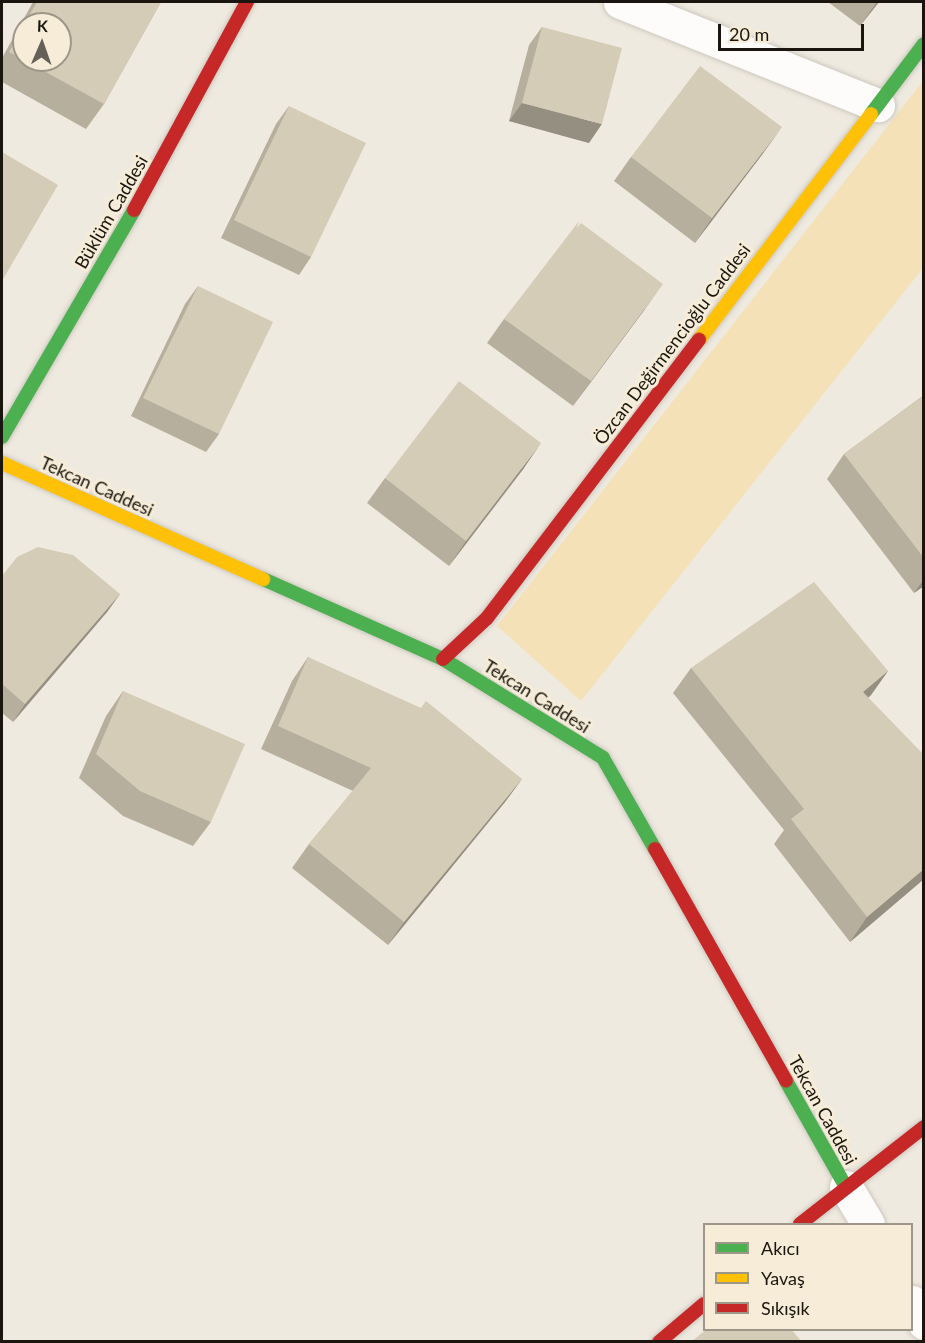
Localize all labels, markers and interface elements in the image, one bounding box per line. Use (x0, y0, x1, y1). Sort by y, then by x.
north arrow (12, 12, 72, 72)
scale bar (721, 12, 866, 50)
text: K (37, 16, 48, 35)
text: 20 m (729, 23, 769, 45)
street label: Büklüm Caddesi (70, 152, 152, 272)
street label: Özcan Değirmencioğlu Caddesi (589, 239, 755, 449)
street label: Tekcan Caddesi (37, 451, 157, 521)
street label: Tekcan Caddesi (480, 655, 594, 737)
street label: Tekcan Caddesi (784, 1052, 862, 1168)
legend (703, 1223, 913, 1331)
text: Akıcı (761, 1237, 800, 1259)
text: Yavaş (761, 1267, 805, 1289)
text: Sıkışık (761, 1297, 810, 1319)

